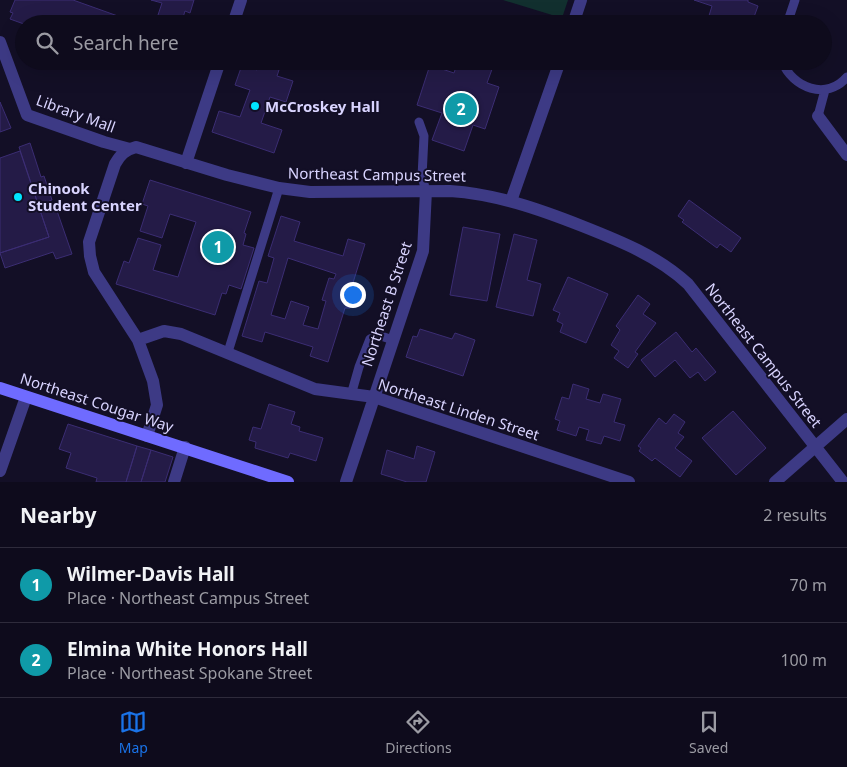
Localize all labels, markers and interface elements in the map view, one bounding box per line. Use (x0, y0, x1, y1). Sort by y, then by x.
search box (15, 15, 832, 70)
icon: search (33, 29, 61, 57)
text: Search here (73, 30, 179, 56)
street label: Library Mall (34, 89, 118, 137)
pin: 2 (445, 90, 477, 128)
place label: McCroskey Hall (265, 96, 380, 116)
marker: McCroskey Hall (249, 100, 261, 112)
street label: Northeast Campus Street (288, 162, 467, 186)
place label: Chinook Student Center (28, 178, 142, 215)
marker: Chinook Student Center (12, 191, 24, 203)
pin: 1 (202, 228, 234, 266)
street label: Northeast B Street (356, 238, 416, 369)
street label: Northeast Campus Street (701, 279, 827, 432)
your location (340, 282, 366, 308)
street label: Northeast Cougar Way (18, 368, 177, 436)
street label: Northeast Linden Street (376, 373, 543, 445)
text: Nearby (20, 501, 96, 529)
text: 2 results (763, 504, 827, 526)
text: Wilmer-Davis Hall (67, 561, 235, 587)
text: 1 (31, 574, 41, 596)
text: 70 m (790, 574, 827, 596)
text: Place · Northeast Campus Street (67, 587, 309, 609)
text: Elmina White Honors Hall (67, 636, 308, 662)
text: 2 (31, 649, 41, 671)
text: 100 m (780, 649, 827, 671)
text: Place · Northeast Spokane Street (67, 662, 312, 684)
tab: Map (119, 708, 148, 757)
tab: Directions (385, 708, 452, 757)
tab: Saved (689, 708, 728, 757)

